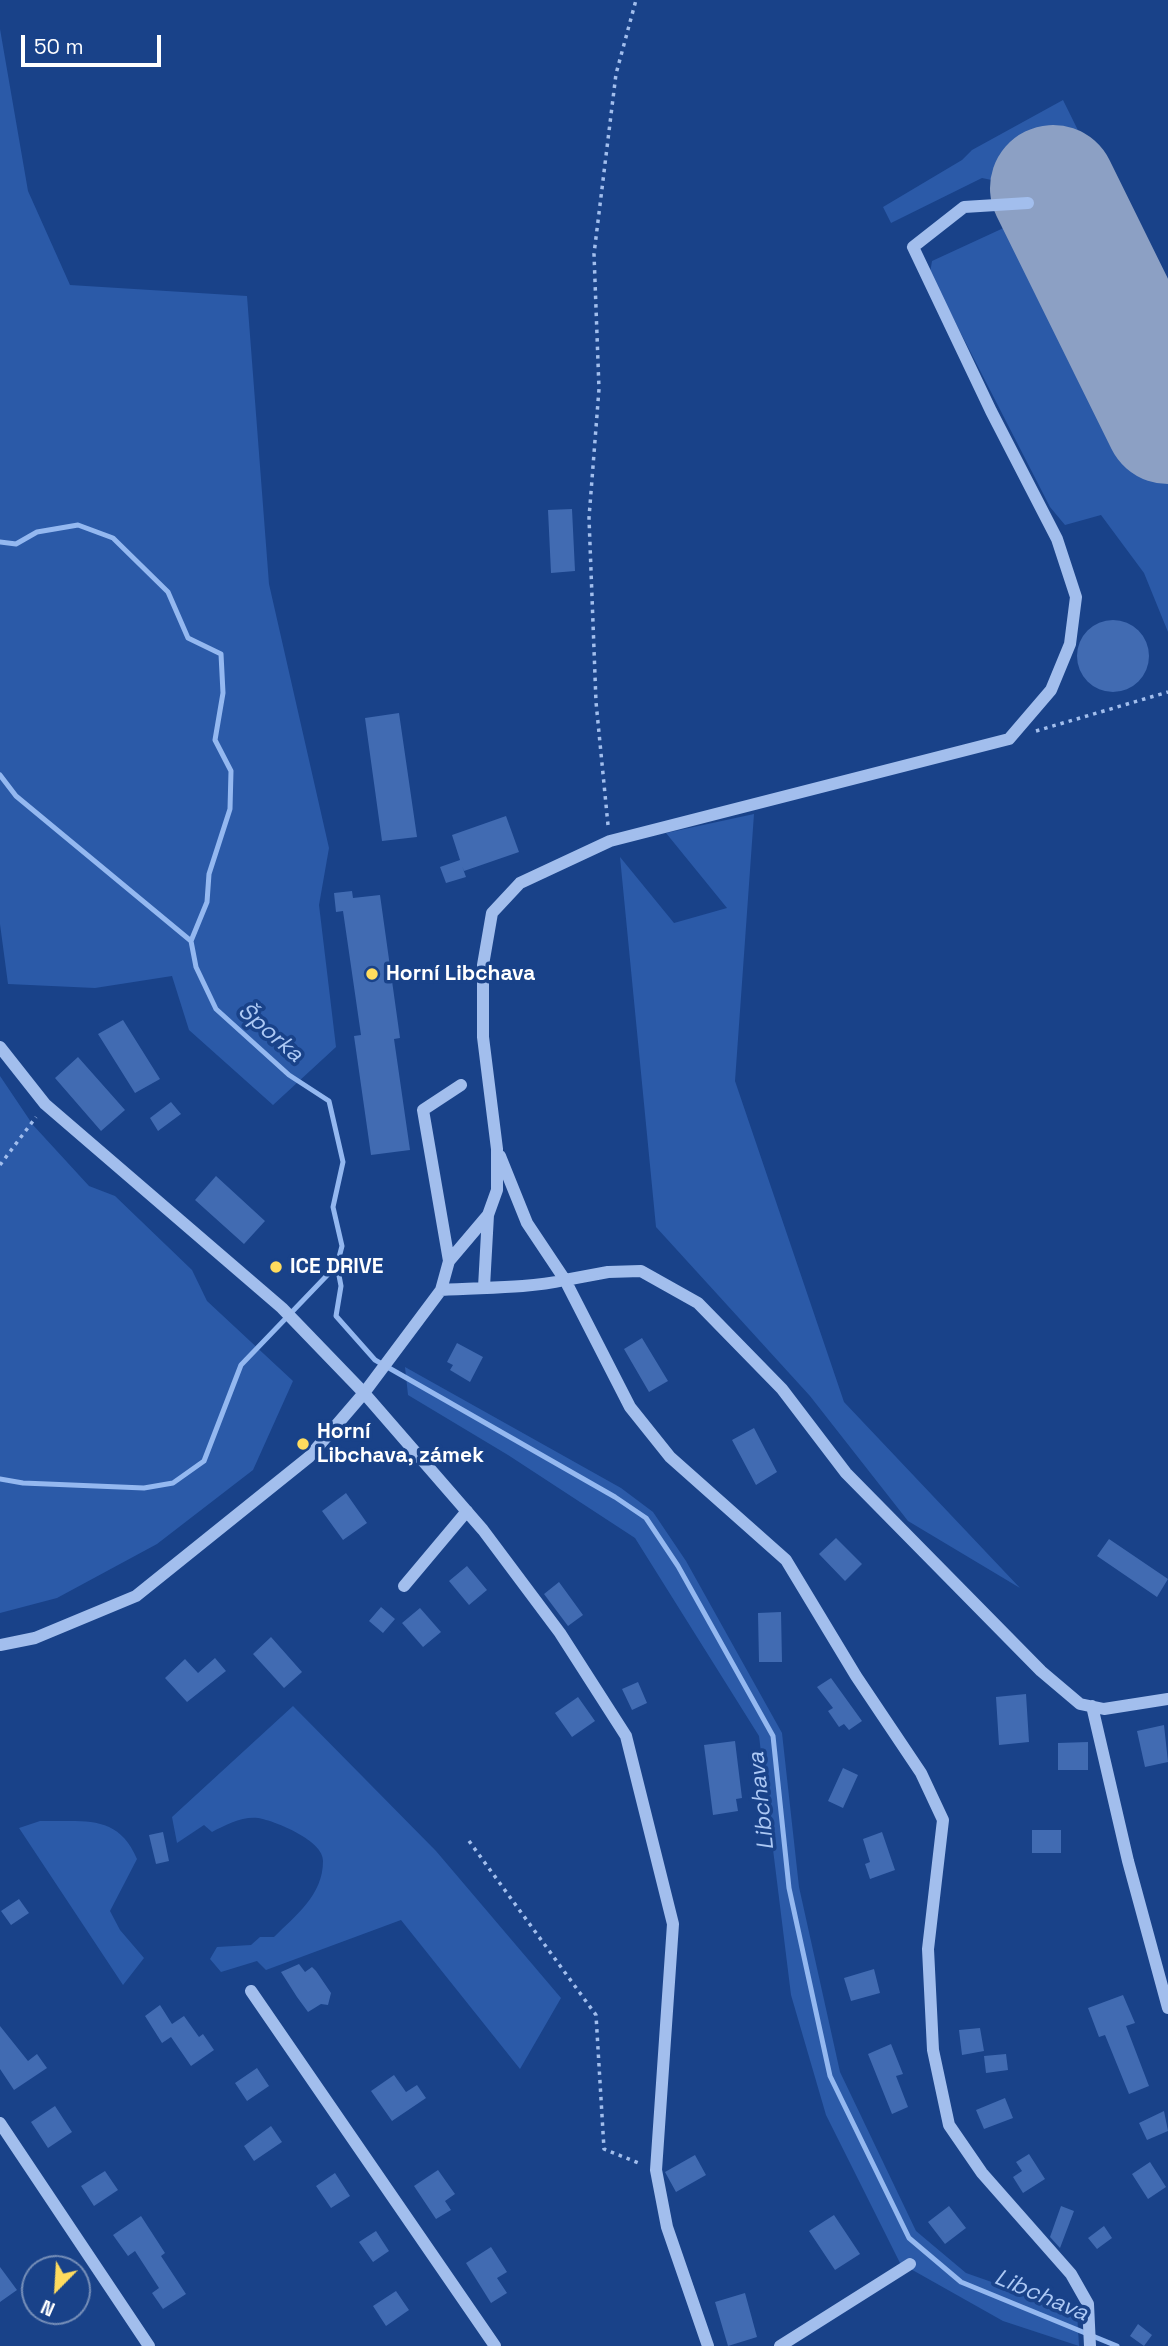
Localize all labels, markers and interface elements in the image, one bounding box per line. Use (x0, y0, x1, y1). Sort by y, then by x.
scale bar (24, 21, 164, 65)
text: 50 m (34, 33, 84, 60)
place label: Horní Libchava (386, 961, 535, 987)
marker: Horní Libchava (364, 966, 380, 982)
water label: Šporka (232, 997, 308, 1069)
place label: ICE DRIVE (290, 1254, 383, 1280)
marker: ICE DRIVE (268, 1259, 284, 1275)
place label: Horní Libchava, zámek (317, 1419, 484, 1469)
marker: Horní Libchava, zámek (295, 1436, 311, 1452)
water label: Libchava (743, 1750, 781, 1852)
north arrow (21, 2255, 91, 2325)
water label: Libchava (990, 2264, 1092, 2328)
text: N (37, 2294, 59, 2322)

